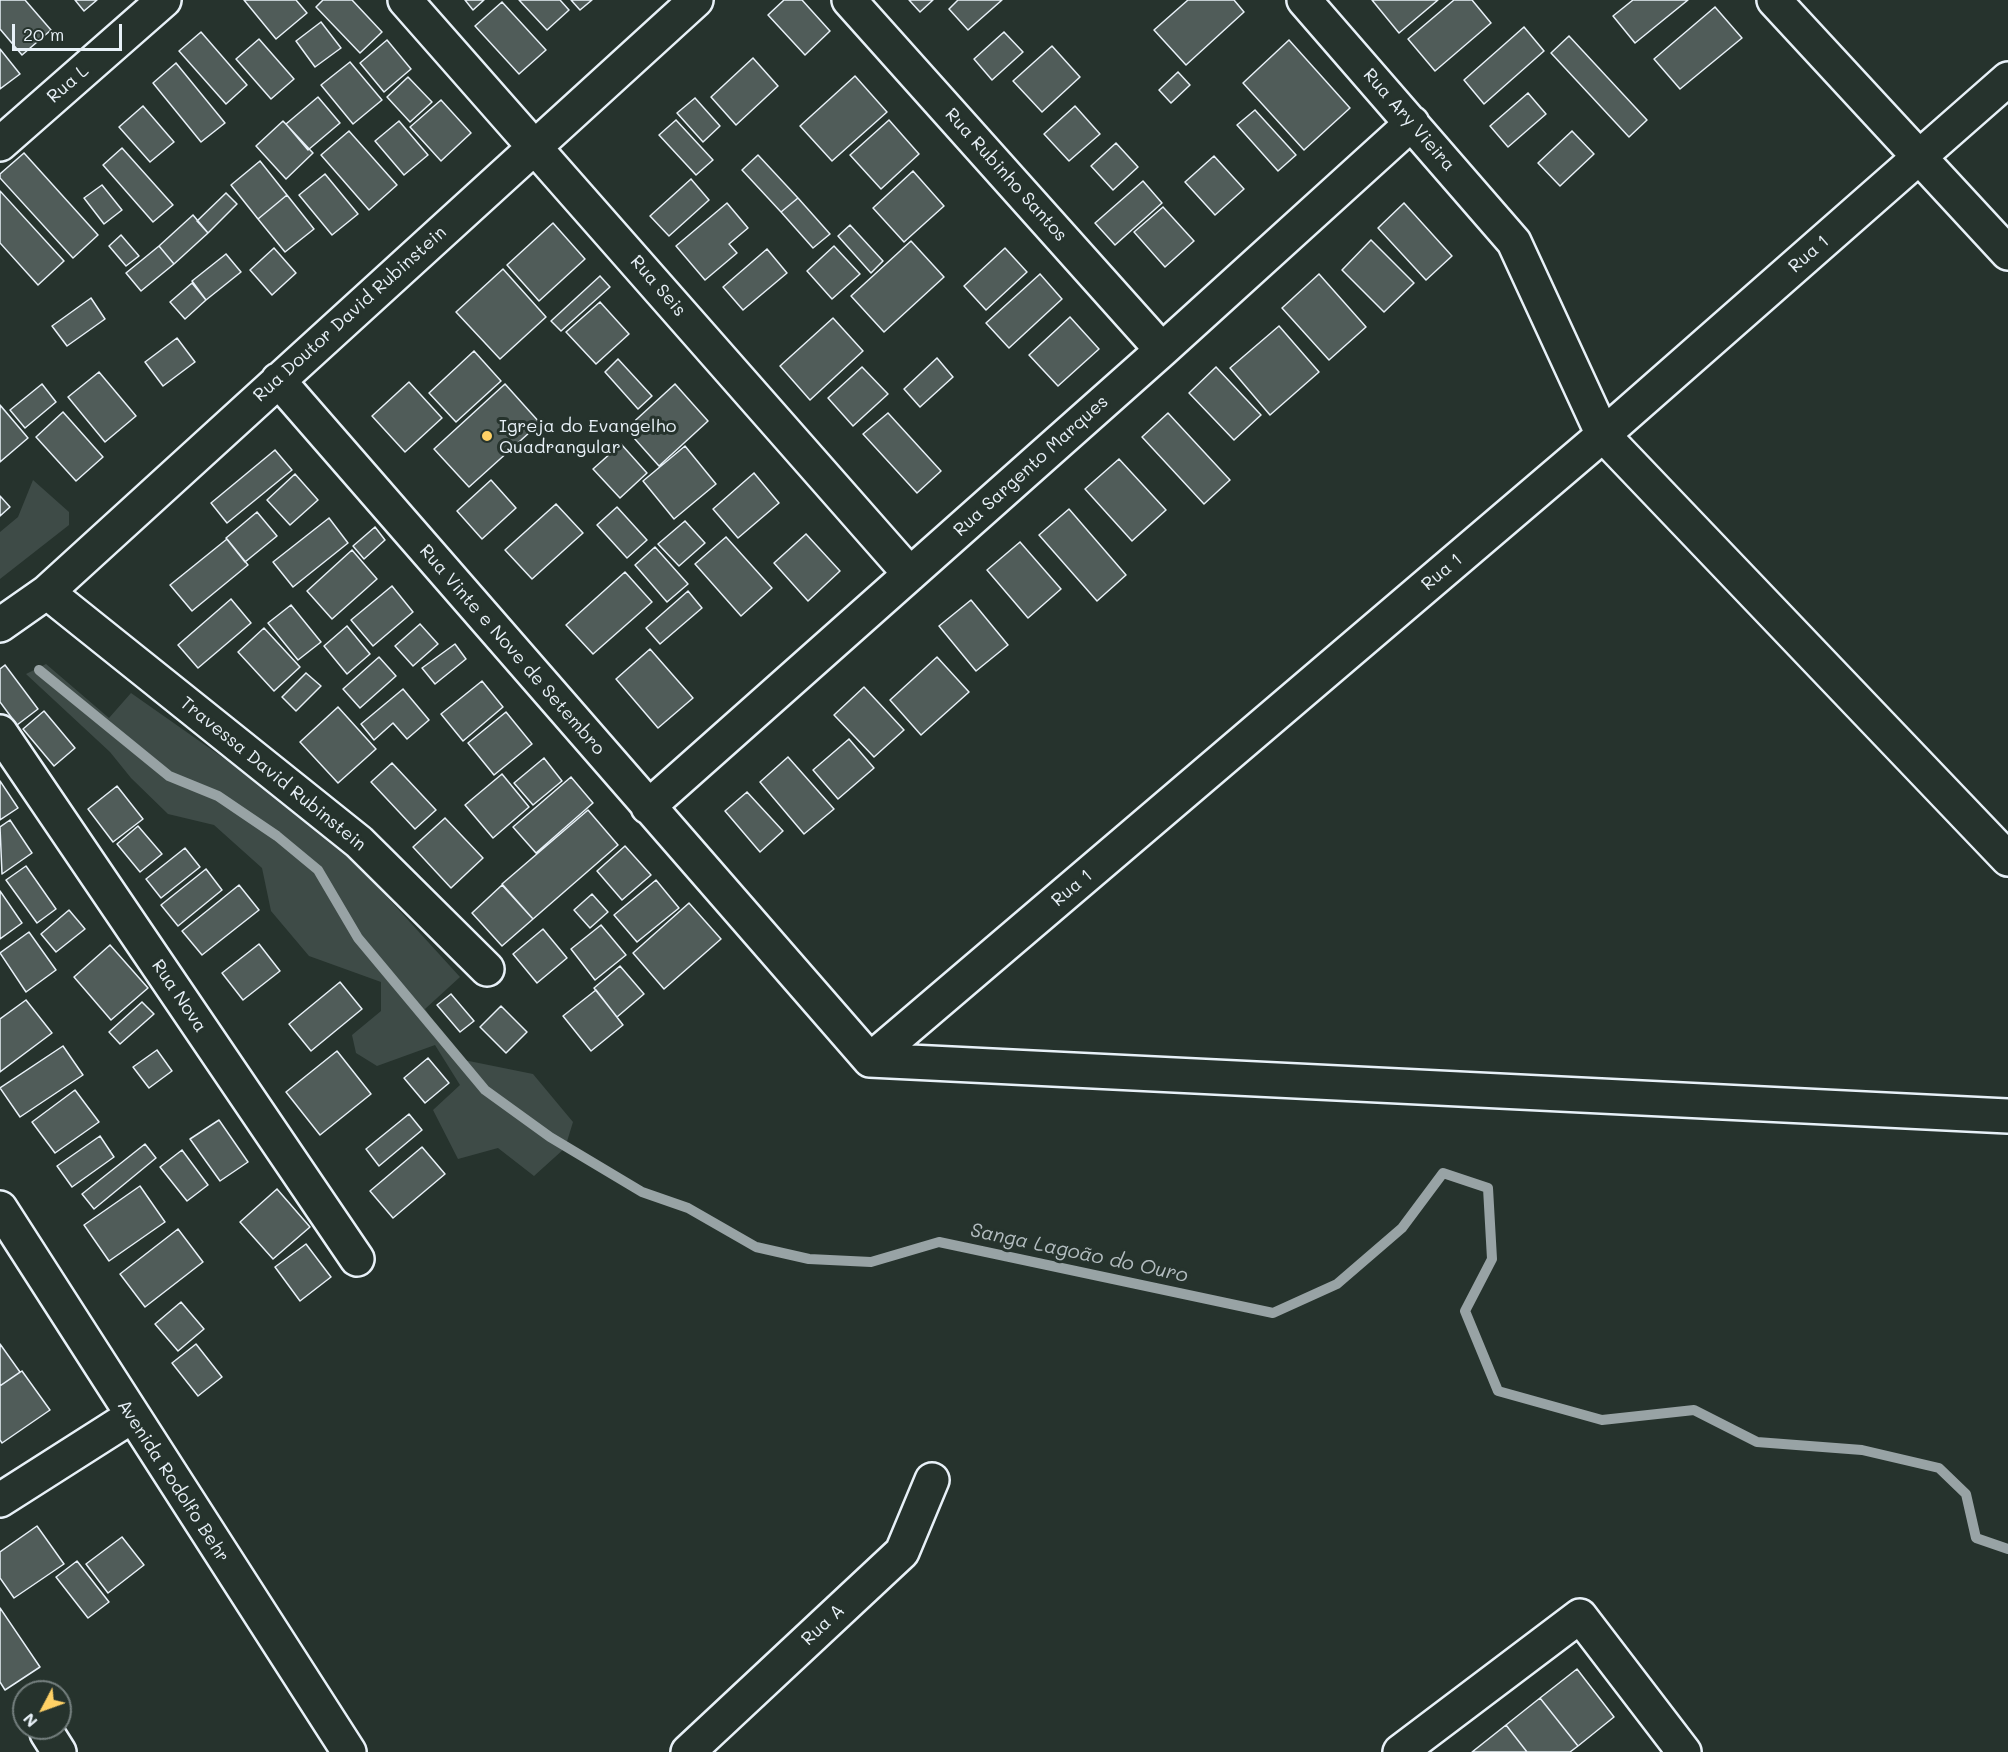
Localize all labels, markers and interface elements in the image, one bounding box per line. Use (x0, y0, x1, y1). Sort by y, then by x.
scale bar (15, 12, 124, 50)
text: 20 m (23, 22, 64, 46)
street label: Rua L (43, 60, 93, 108)
street label: Rua Ary Vieira (1359, 64, 1459, 176)
street label: Rua Rubinho Santos (940, 104, 1072, 246)
street label: Rua Doutor David Rubinstein (249, 222, 451, 406)
street label: Rua 1 (1784, 231, 1834, 277)
street label: Rua Seis (626, 251, 690, 321)
street label: Rua Sargento Marques (949, 391, 1113, 541)
place label: Igreja do Evangelho Quadrangular (499, 415, 676, 458)
marker: Igreja do Evangelho Quadrangular (480, 429, 494, 443)
street label: Rua Vinte e Nove de Setembro (415, 540, 609, 760)
street label: Rua 1 (1417, 549, 1467, 595)
street label: Travessa David Rubinstein (176, 692, 370, 856)
street label: Rua 1 (1047, 865, 1097, 911)
street label: Rua Nova (147, 956, 211, 1036)
water label: Sanga Lagoão do Ouro (968, 1218, 1190, 1288)
street label: Avenida Rodolfo Behr (112, 1396, 234, 1566)
street label: Rua A (797, 1600, 849, 1650)
north arrow (12, 1680, 72, 1740)
text: N (18, 1709, 41, 1732)

